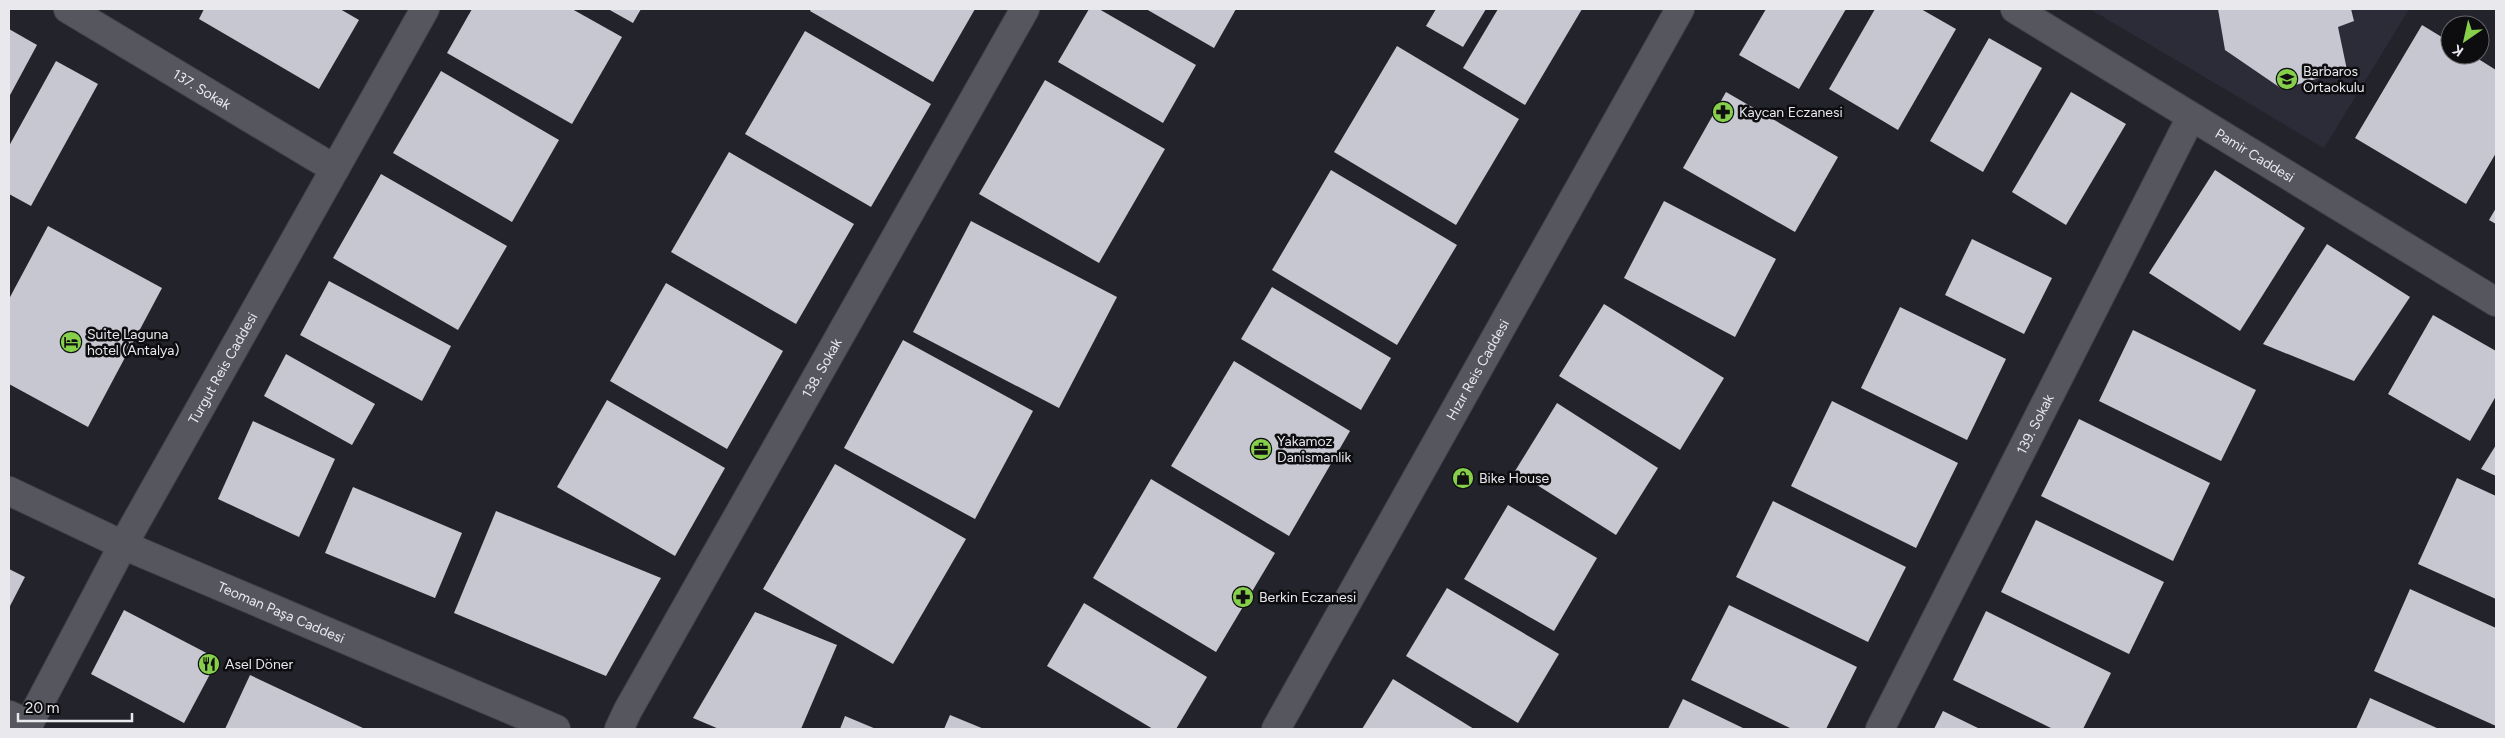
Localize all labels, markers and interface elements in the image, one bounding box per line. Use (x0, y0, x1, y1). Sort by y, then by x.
north arrow (2440, 15, 2490, 65)
text: K (2449, 40, 2467, 60)
place label: Barbaros Ortaokulu (2303, 63, 2365, 96)
street label: 137. Sokak (170, 65, 234, 113)
school or university icon: Barbaros Ortaokulu (2275, 67, 2299, 91)
pharmacy icon: Kaycan Eczanesi (1711, 100, 1735, 124)
place label: Kaycan Eczanesi (1739, 104, 1843, 121)
street label: Pamir Caddesi (2212, 125, 2298, 186)
street label: Turgut Reis Caddesi (185, 309, 261, 427)
street label: Hızır Reis Caddesi (1443, 316, 1513, 423)
place label: Suite Laguna hotel (Antalya) (87, 326, 179, 359)
hotel icon: Suite Laguna hotel (Antalya) (59, 330, 83, 354)
street label: 138. Sokak (798, 335, 845, 401)
street label: 139. Sokak (2013, 391, 2057, 457)
place label: Yakamoz Danismanlik (1277, 433, 1352, 466)
office icon: Yakamoz Danismanlik (1249, 437, 1273, 461)
shop icon: Bike House (1451, 466, 1475, 490)
place label: Bike House (1479, 470, 1550, 487)
street label: Teoman Paşa Caddesi (215, 578, 347, 647)
pharmacy icon: Berkin Eczanesi (1231, 585, 1255, 609)
place label: Berkin Eczanesi (1259, 589, 1356, 606)
restaurant icon: Asel Döner (197, 652, 221, 676)
place label: Asel Döner (225, 656, 293, 673)
scale bar (18, 690, 131, 722)
text: 20 m (25, 699, 59, 717)

